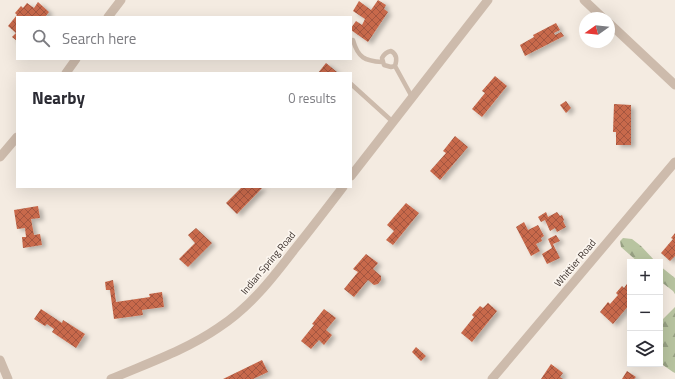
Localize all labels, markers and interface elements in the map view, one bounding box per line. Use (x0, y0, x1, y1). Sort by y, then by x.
north arrow (579, 12, 615, 48)
search box (16, 16, 352, 60)
icon: search (30, 27, 52, 49)
text: Search here (62, 27, 136, 50)
text: Nearby (32, 85, 85, 111)
text: 0 results (288, 88, 336, 108)
street label: Indian Spring Road (237, 228, 299, 298)
street label: Whittier Road (551, 236, 599, 290)
map controls (627, 259, 663, 367)
button: + (627, 259, 663, 295)
button: − (627, 295, 663, 331)
button: layers (627, 331, 663, 367)

